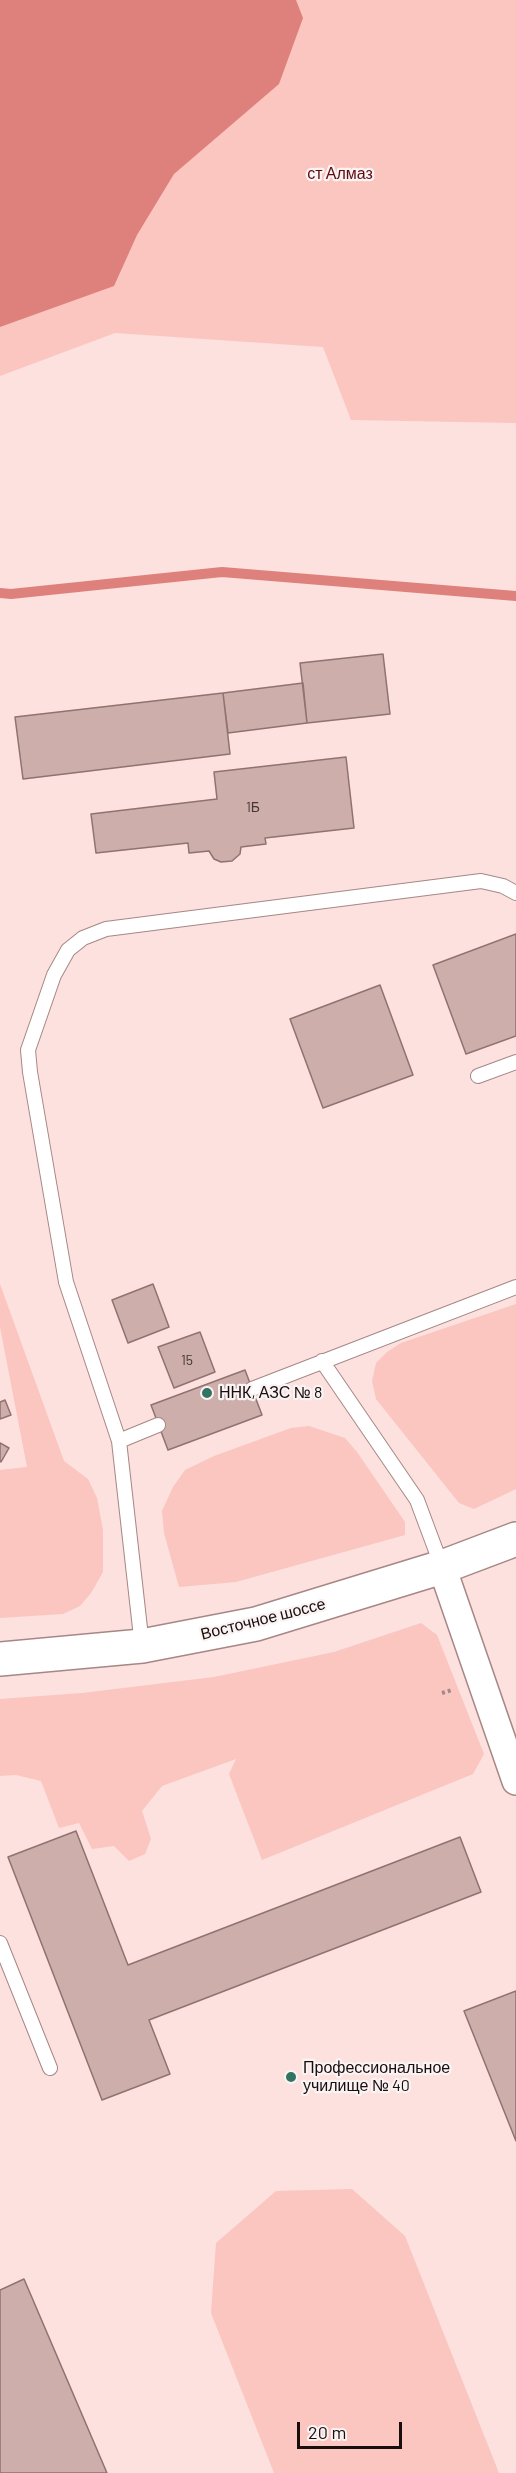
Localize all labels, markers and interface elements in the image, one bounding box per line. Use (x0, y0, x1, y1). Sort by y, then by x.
park label: ст Алмаз (307, 164, 373, 184)
house number: 1Б (246, 799, 260, 815)
house number: 15 (181, 1352, 193, 1368)
place label: ННК, АЗС № 8 (219, 1383, 322, 1403)
marker: ННК, АЗС № 8 (200, 1386, 214, 1400)
street label: Восточное шоссе (199, 1594, 327, 1644)
place label: Профессиональное училище № 40 (303, 2058, 450, 2096)
marker: Профессиональное училище № 40 (284, 2070, 298, 2084)
scale bar (300, 2410, 405, 2448)
text: 20 m (308, 2421, 346, 2443)

